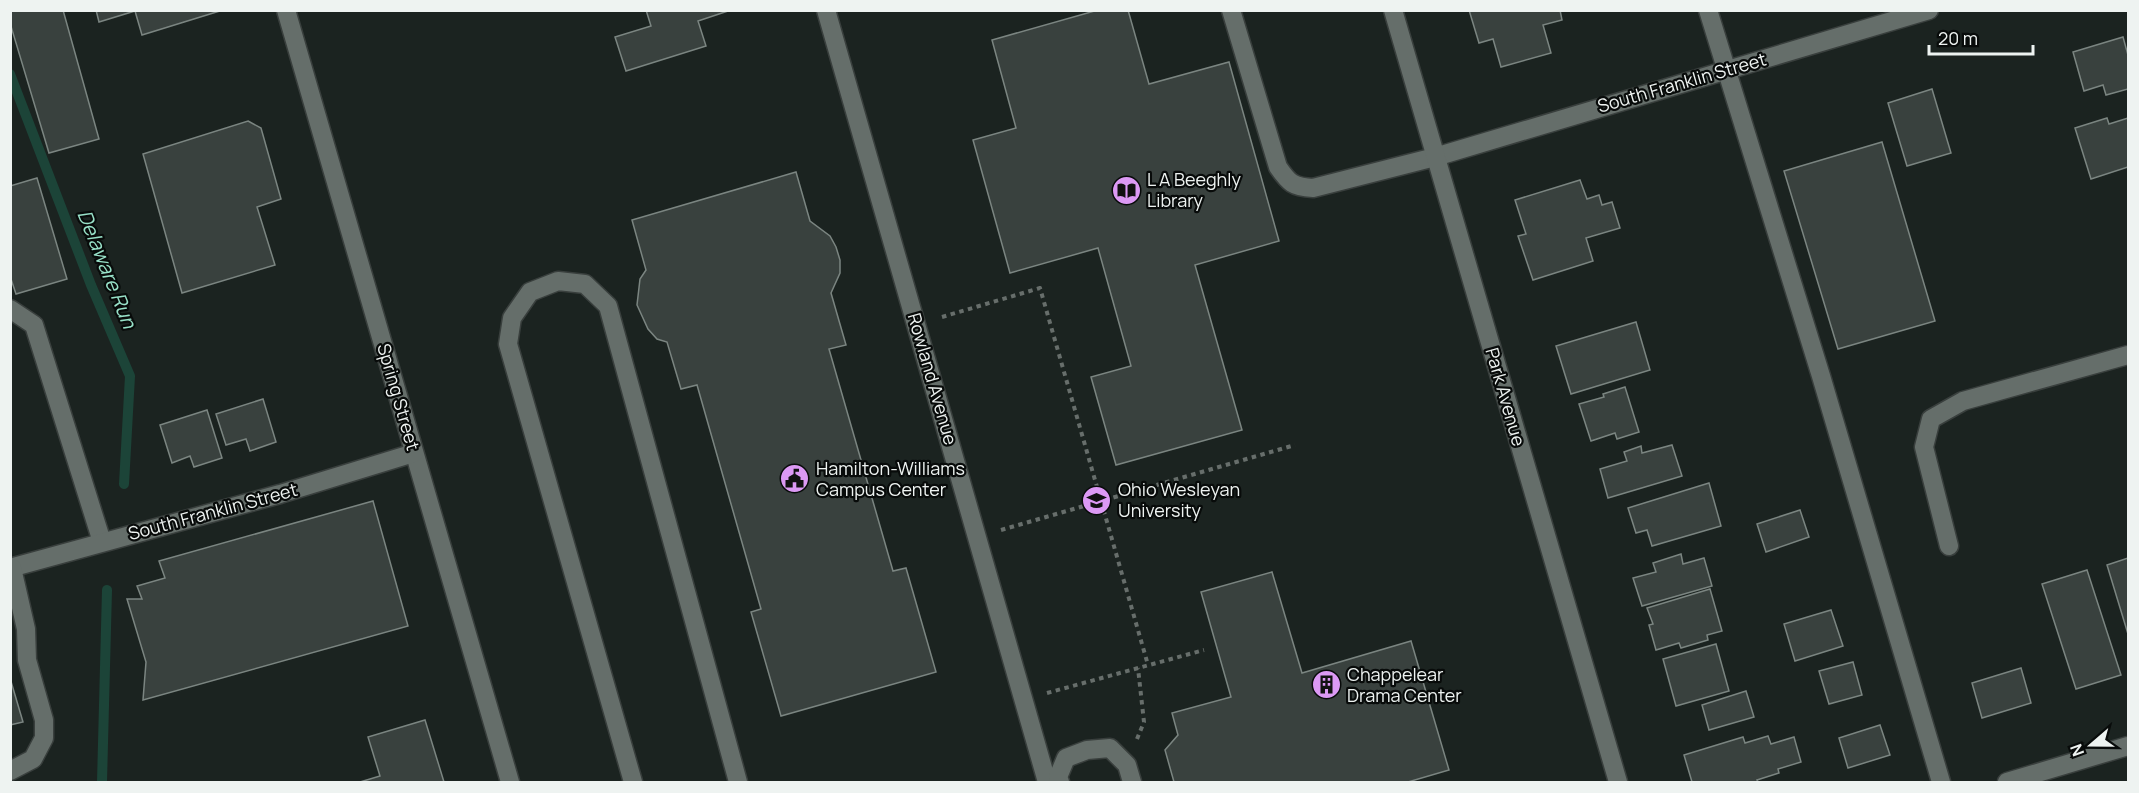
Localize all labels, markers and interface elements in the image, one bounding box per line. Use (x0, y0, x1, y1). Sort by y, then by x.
scale bar (1929, 18, 2032, 56)
text: 20 m (1938, 26, 1978, 50)
street label: South Franklin Street (1595, 46, 1769, 118)
place label: L A Beeghly Library (1147, 167, 1242, 212)
library icon: L A Beeghly Library (1110, 174, 1142, 206)
water label: Delaware Run (71, 206, 144, 333)
street label: Rowland Avenue (903, 310, 963, 447)
street label: Spring Street (372, 340, 426, 453)
street label: Park Avenue (1480, 345, 1531, 449)
place label: Hamilton-Williams Campus Center (816, 456, 965, 501)
public building icon: Hamilton-Williams Campus Center (779, 463, 811, 495)
street label: South Franklin Street (125, 477, 300, 545)
place label: Ohio Wesleyan University (1118, 477, 1240, 522)
school or university icon: Ohio Wesleyan University (1081, 484, 1113, 516)
place label: Chappelear Drama Center (1347, 662, 1462, 707)
building icon: Chappelear Drama Center (1310, 669, 1342, 701)
north arrow (2061, 715, 2121, 775)
text: N (2065, 741, 2089, 759)

